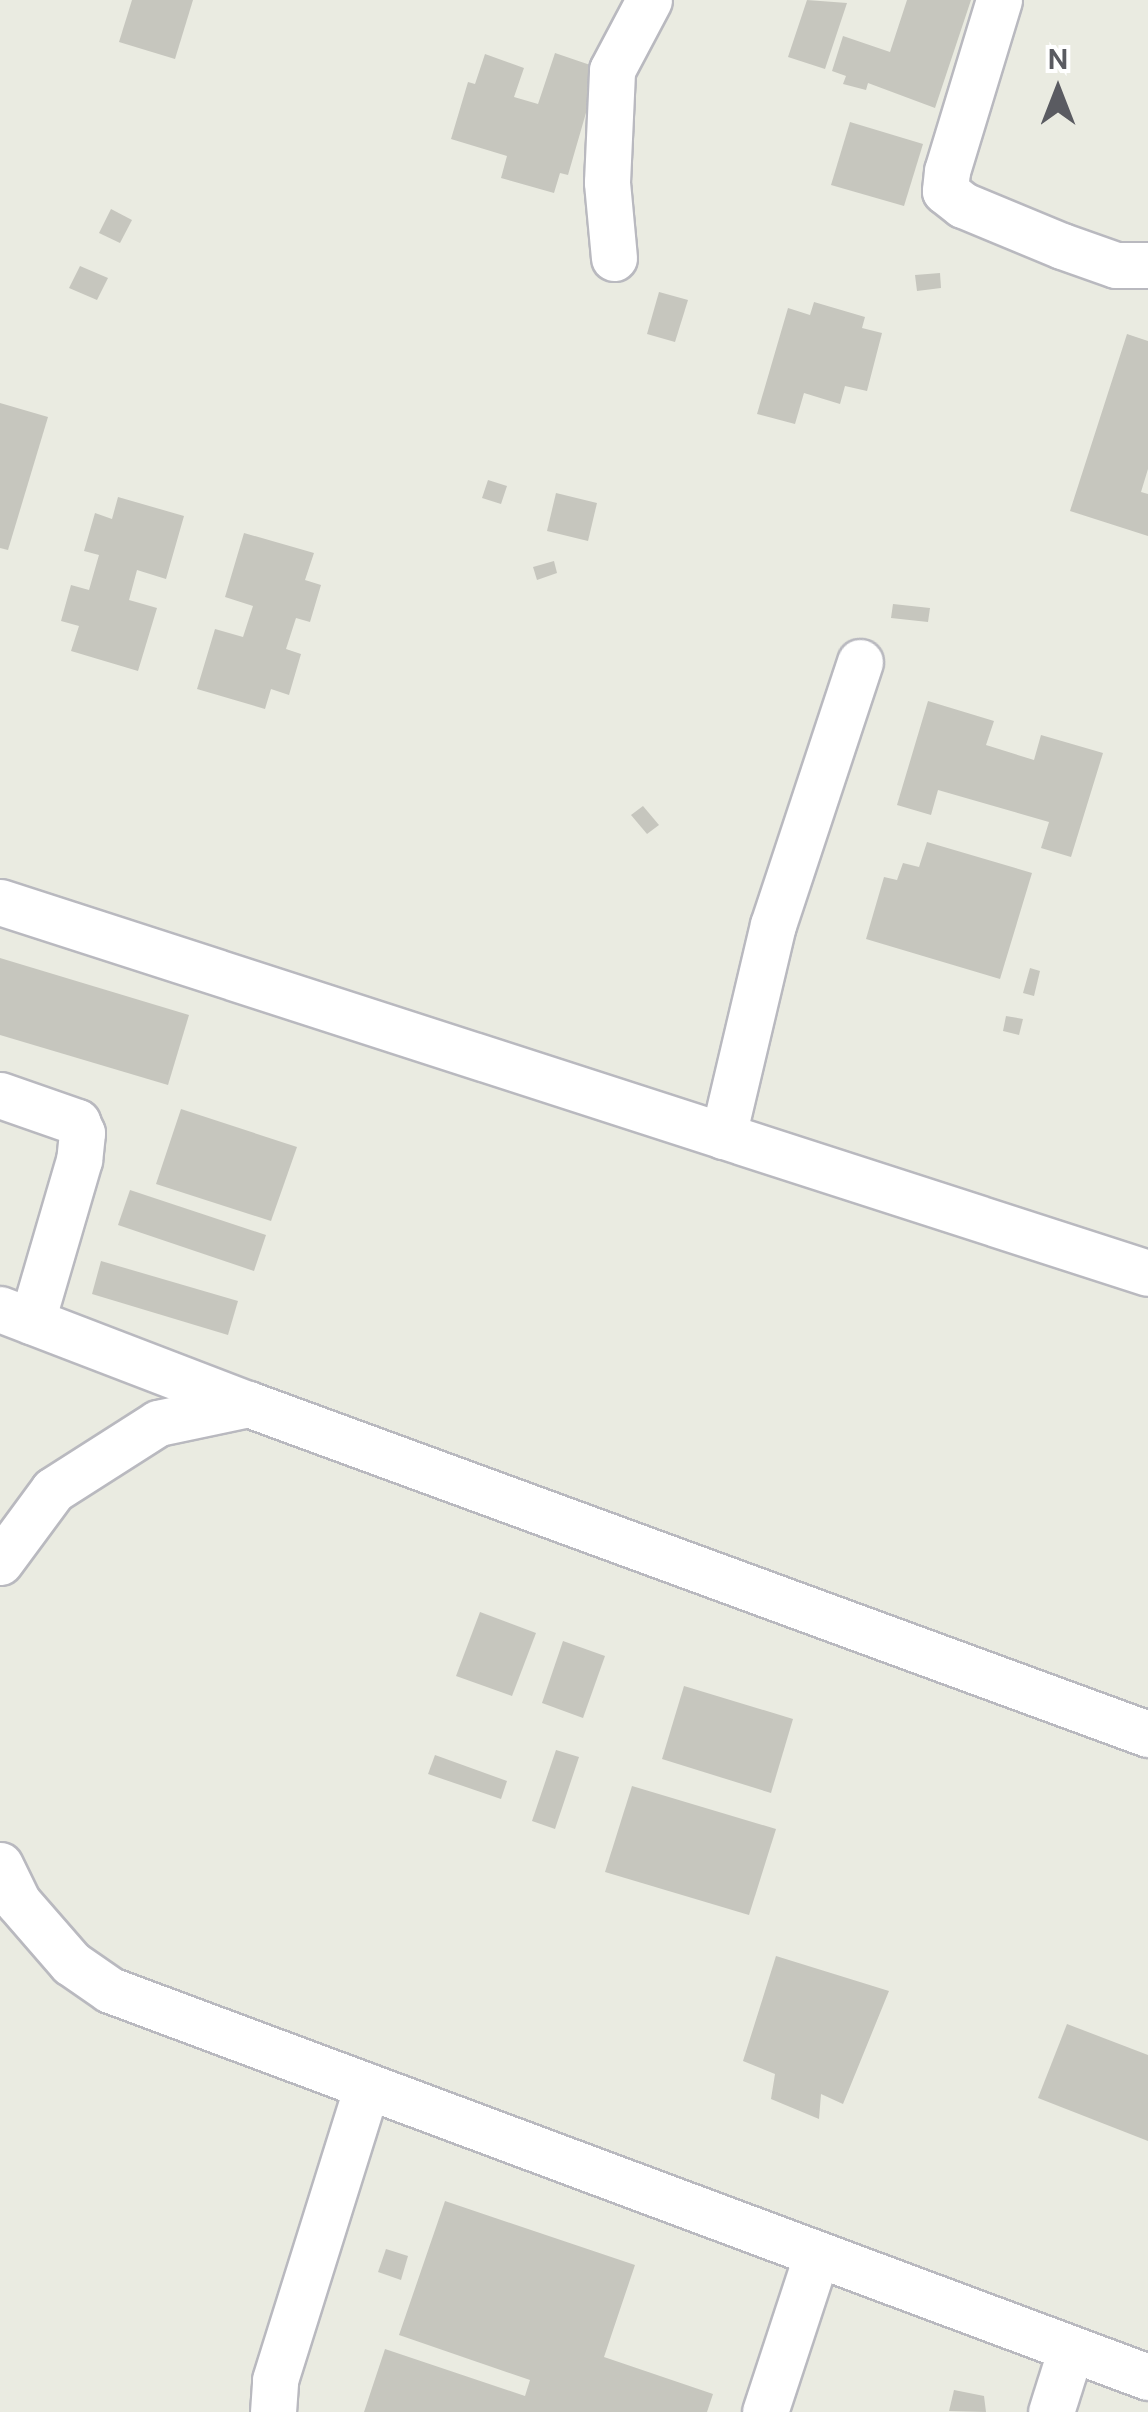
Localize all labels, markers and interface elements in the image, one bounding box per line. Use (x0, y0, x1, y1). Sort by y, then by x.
north arrow (1008, 40, 1108, 140)
text: N (1048, 41, 1068, 78)

